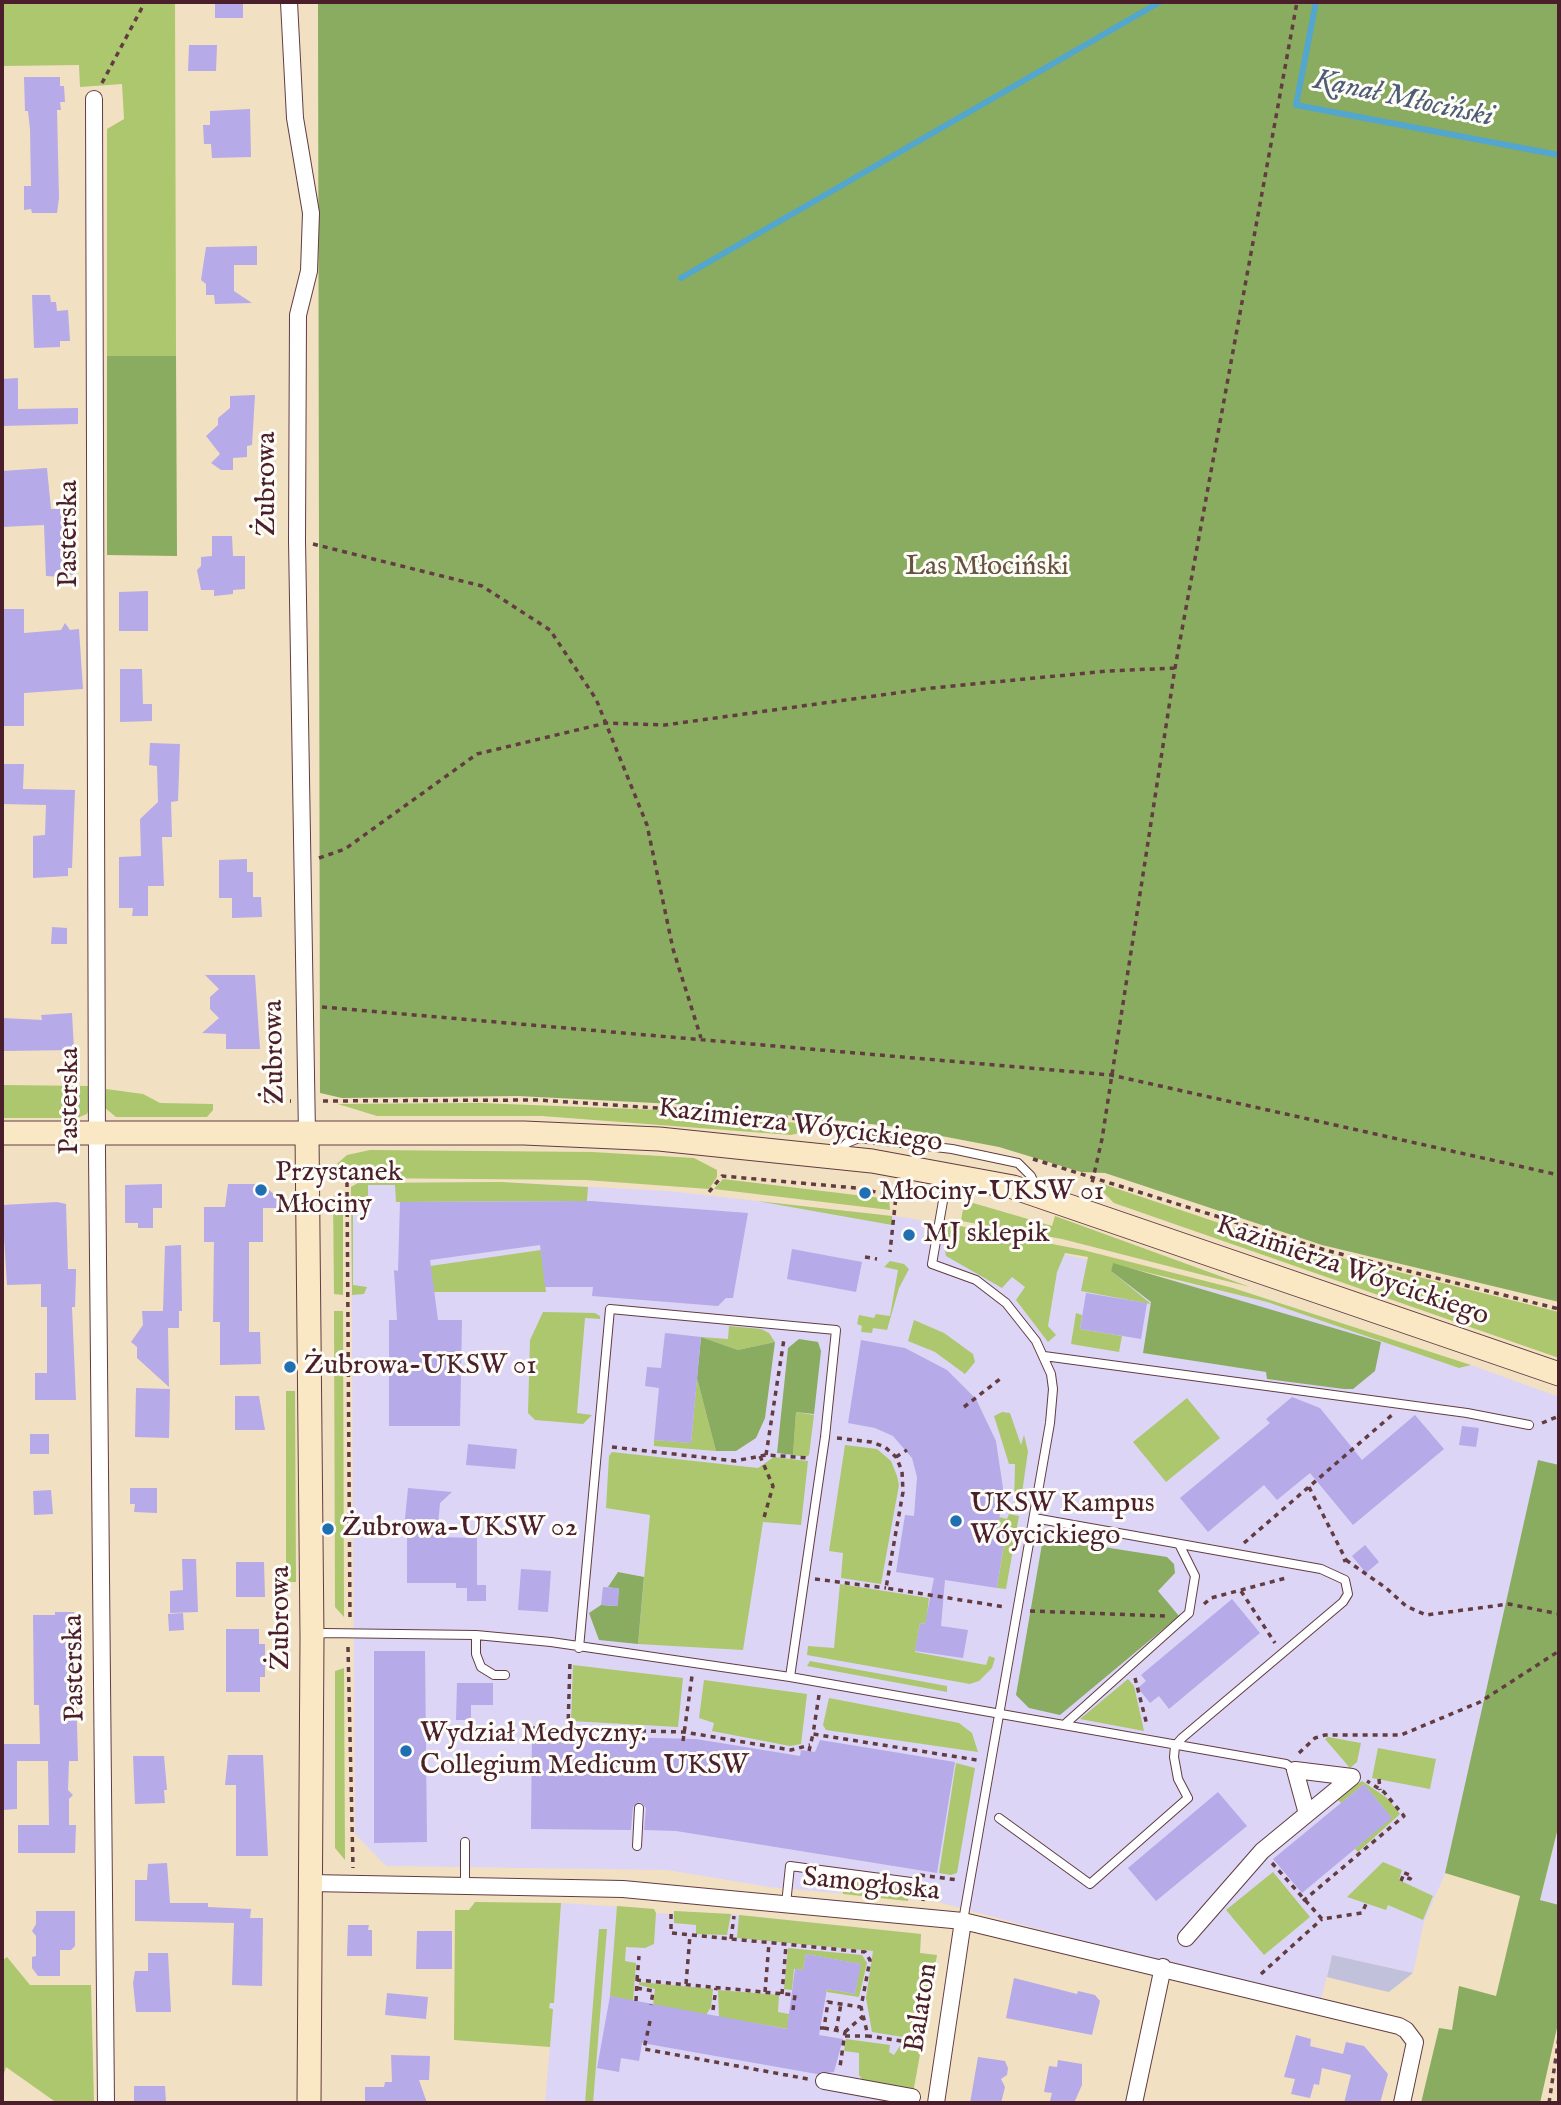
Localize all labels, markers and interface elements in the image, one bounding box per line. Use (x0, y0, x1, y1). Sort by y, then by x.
water label: Kanał Młociński (1310, 63, 1496, 137)
street label: Żubrowa (251, 432, 285, 536)
street label: Pasterska (53, 480, 87, 588)
park label: Las Młociński (905, 551, 1069, 585)
street label: Żubrowa (258, 999, 294, 1105)
street label: Pasterska (54, 1047, 88, 1155)
street label: Kazimierza Wóycickiego (656, 1093, 944, 1161)
place label: Przystanek Młociny (275, 1157, 403, 1223)
place label: Młociny-UKSW 01 (879, 1176, 1104, 1210)
marker: Przystanek Młociny (253, 1182, 269, 1198)
marker: Młociny-UKSW 01 (857, 1185, 873, 1201)
street label: Kazimierza Wóycickiego (1211, 1209, 1493, 1335)
place label: MJ sklepik (923, 1218, 1049, 1252)
marker: MJ sklepik (901, 1227, 917, 1243)
place label: Żubrowa-UKSW 01 (304, 1350, 537, 1384)
marker: Żubrowa-UKSW 01 (282, 1359, 298, 1375)
place label: UKSW Kampus Wóycickiego (970, 1488, 1155, 1554)
place label: Żubrowa-UKSW 02 (342, 1512, 578, 1546)
marker: UKSW Kampus Wóycickiego (948, 1513, 964, 1529)
marker: Żubrowa-UKSW 02 (320, 1521, 336, 1537)
street label: Żubrowa (265, 1566, 299, 1670)
street label: Pasterska (58, 1614, 94, 1722)
place label: Wydział Medyczny. Collegium Medicum UKSW (420, 1718, 748, 1784)
marker: Wydział Medyczny. Collegium Medicum UKSW (398, 1743, 414, 1759)
street label: Samogłoska (801, 1862, 941, 1910)
street label: Balaton (899, 1961, 947, 2055)

